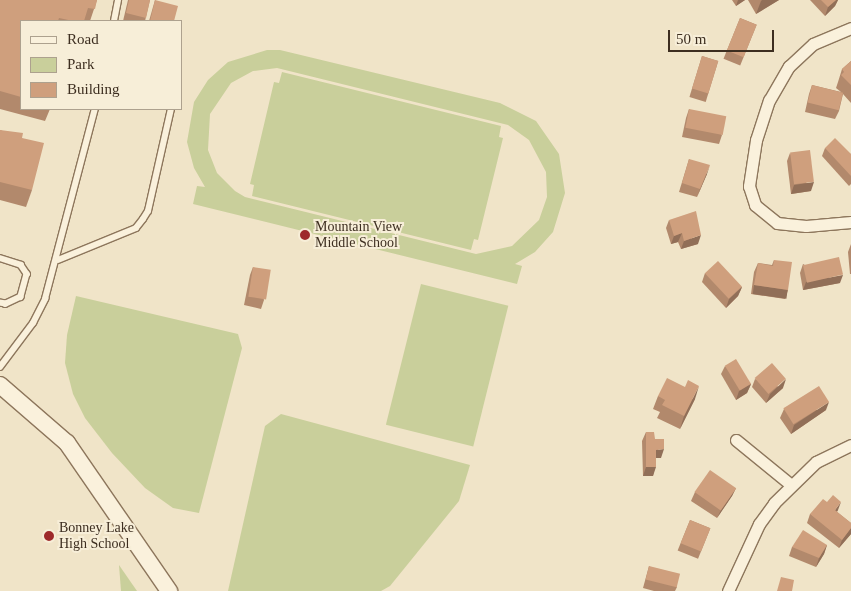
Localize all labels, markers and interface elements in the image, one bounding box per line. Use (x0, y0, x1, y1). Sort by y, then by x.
legend (20, 20, 182, 110)
scale bar (671, 20, 777, 52)
text: Road (67, 31, 99, 47)
text: 50 m (676, 31, 706, 47)
text: Park (67, 56, 95, 72)
text: Building (67, 81, 120, 97)
place label: Mountain View Middle School (315, 219, 402, 252)
marker: Mountain View Middle School (299, 229, 311, 241)
place label: Bonney Lake High School (59, 520, 134, 552)
marker: Bonney Lake High School (43, 530, 55, 542)

